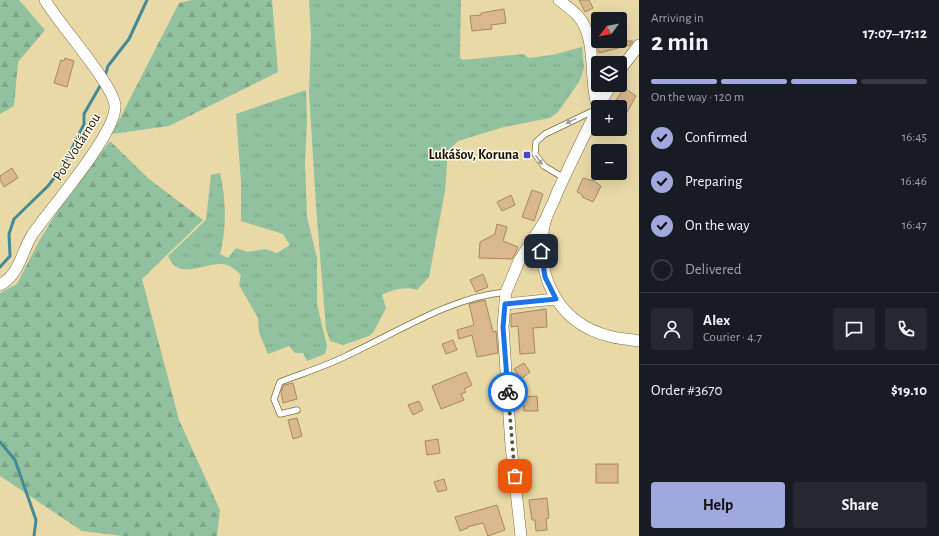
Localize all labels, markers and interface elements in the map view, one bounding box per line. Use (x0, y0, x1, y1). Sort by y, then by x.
north arrow (591, 12, 627, 48)
map controls (591, 12, 627, 180)
text: Arriving in (651, 12, 704, 25)
text: 17:07–17:12 (863, 26, 927, 41)
text: 2 min (651, 29, 709, 55)
button: layers (591, 56, 627, 92)
text: On the way · 120 m (651, 91, 744, 104)
button: + (591, 100, 627, 136)
street label: Pod Vodárnou (51, 111, 103, 183)
one-way arrow (565, 118, 577, 124)
icon: check (651, 127, 673, 149)
text: Confirmed (685, 130, 747, 145)
text: 16:45 (902, 131, 927, 144)
button: − (591, 144, 627, 180)
place label: Lukášov, Koruna (428, 148, 519, 162)
marker: Lukášov, Koruna (522, 150, 532, 160)
one-way arrow (535, 154, 544, 165)
icon: check (651, 171, 673, 193)
text: Preparing (685, 174, 742, 189)
text: 16:46 (901, 175, 927, 188)
icon: check (651, 215, 673, 237)
text: On the way (685, 218, 750, 233)
text: 16:47 (902, 219, 927, 232)
pin (524, 234, 558, 268)
icon: home (530, 240, 552, 262)
text: Delivered (685, 262, 742, 277)
button: person (651, 308, 693, 350)
button: chat (833, 308, 875, 350)
button: phone (885, 308, 927, 350)
text: Alex (703, 313, 730, 328)
text: Courier · 4.7 (703, 331, 762, 344)
courier (488, 372, 528, 412)
icon: bike (497, 381, 519, 403)
text: Order #3670 (651, 383, 723, 398)
text: $19.10 (891, 383, 927, 398)
pin (498, 459, 532, 493)
icon: bag (504, 465, 526, 487)
button: Help (651, 482, 785, 528)
button: Share (793, 482, 927, 528)

